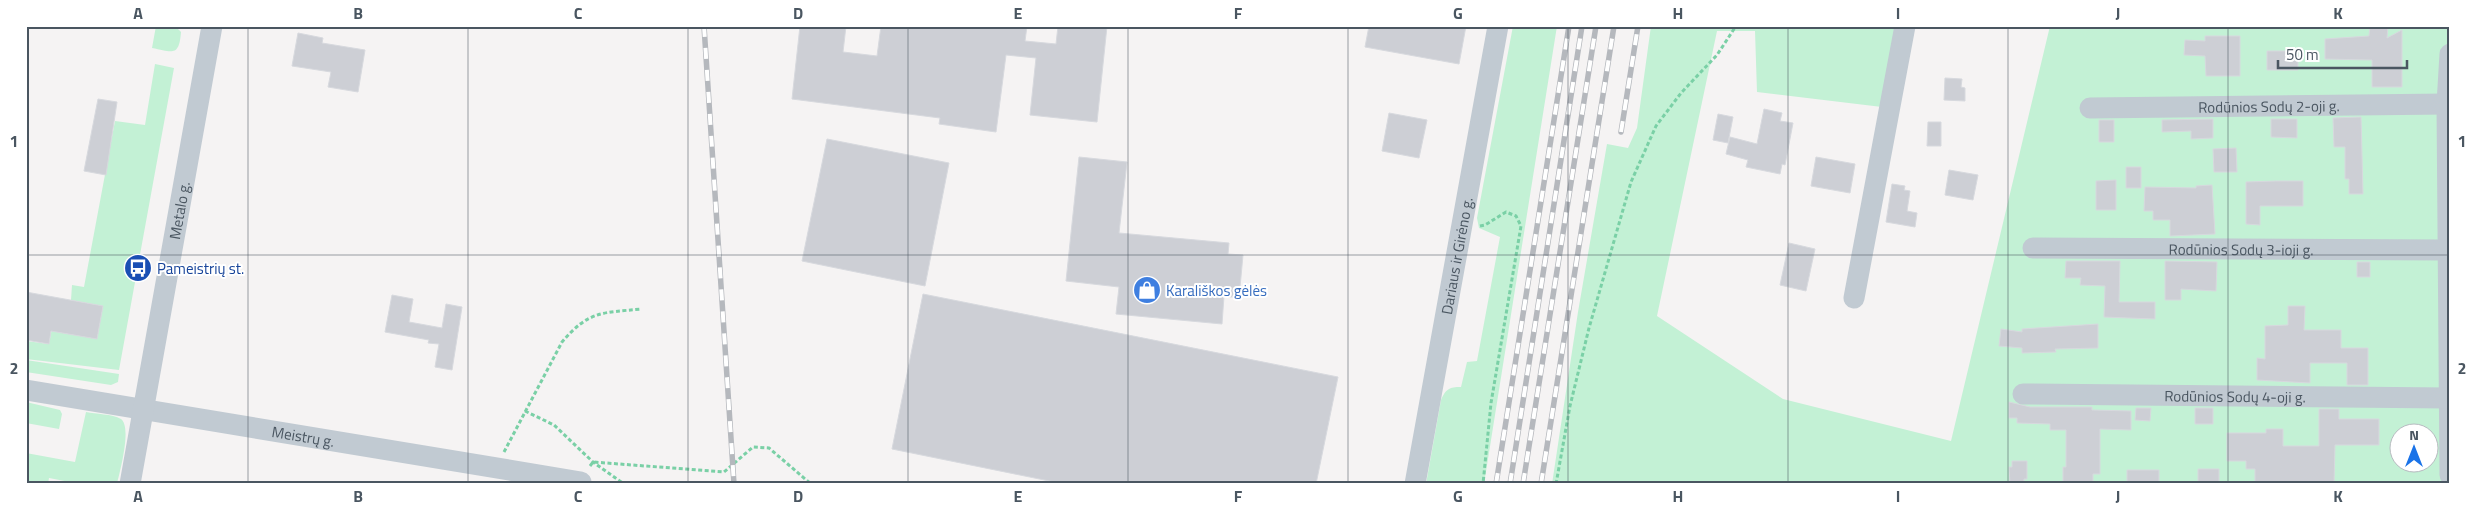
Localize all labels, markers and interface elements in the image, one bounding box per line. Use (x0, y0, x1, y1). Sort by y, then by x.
text: A (133, 1, 143, 25)
text: B (353, 1, 363, 25)
text: C (574, 1, 583, 25)
text: D (793, 1, 803, 25)
text: E (1014, 1, 1023, 25)
text: F (1234, 1, 1243, 25)
text: G (1453, 1, 1463, 25)
text: H (1673, 1, 1683, 25)
text: I (1896, 1, 1900, 25)
text: J (2116, 1, 2120, 25)
text: K (2333, 1, 2343, 25)
scale bar (2278, 38, 2407, 70)
text: 50 m (2286, 43, 2319, 66)
street label: Rodūnios Sodų 2-oji g. (2198, 94, 2340, 118)
text: 1 (10, 129, 18, 153)
text: 1 (2458, 129, 2466, 153)
street label: Metalo g. (163, 180, 195, 241)
street label: Dariaus ir Girėno g. (1434, 195, 1478, 316)
street label: Rodūnios Sodų 3-ioji g. (2169, 237, 2313, 261)
bus stop icon: Pameistrių st. (123, 253, 153, 283)
place label: Pameistrių st. (157, 257, 244, 280)
shop icon: Karališkos gėlės (1132, 275, 1162, 305)
place label: Karališkos gėlės (1166, 279, 1267, 302)
text: 2 (10, 356, 18, 380)
text: 2 (2458, 356, 2466, 380)
street label: Rodūnios Sodų 4-oji g. (2164, 384, 2306, 408)
street label: Meistrų g. (270, 419, 336, 452)
north arrow (2388, 422, 2438, 472)
text: N (2409, 424, 2419, 445)
text: A (133, 484, 143, 508)
text: B (353, 484, 363, 508)
text: C (574, 484, 583, 508)
text: D (793, 484, 803, 508)
text: E (1014, 484, 1023, 508)
text: F (1234, 484, 1243, 508)
text: G (1453, 484, 1463, 508)
text: H (1673, 484, 1683, 508)
text: I (1896, 484, 1900, 508)
text: J (2116, 484, 2120, 508)
text: K (2333, 484, 2343, 508)

